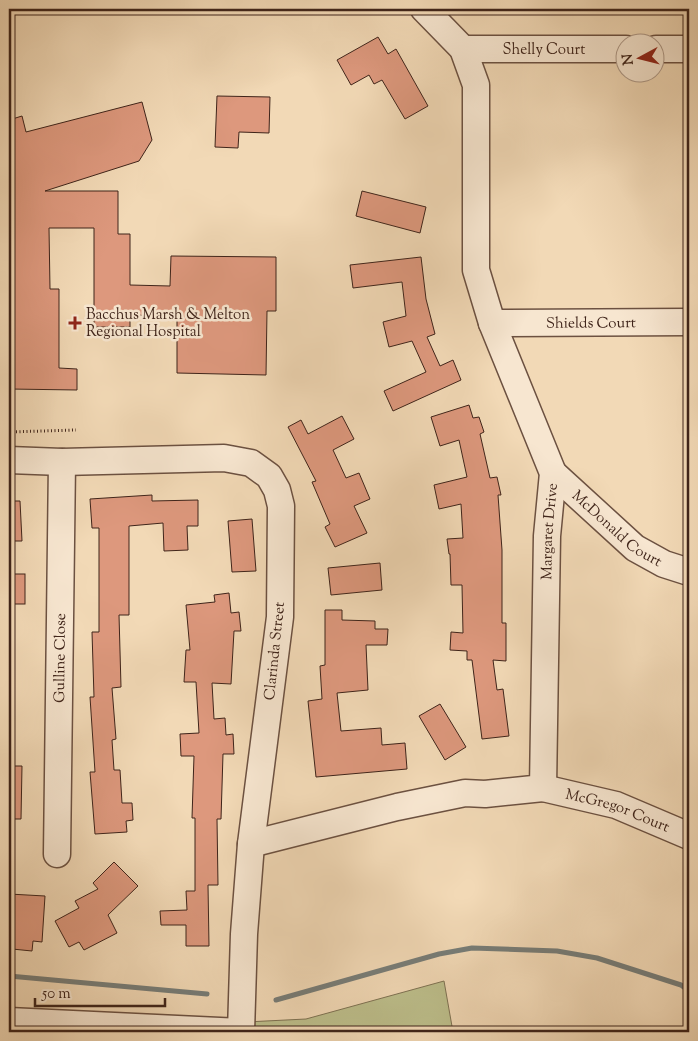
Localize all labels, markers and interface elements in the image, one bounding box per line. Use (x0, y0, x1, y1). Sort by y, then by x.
north arrow (616, 32, 666, 82)
street label: Shelly Court (503, 40, 585, 61)
text: N (618, 53, 640, 66)
place label: Bacchus Marsh & Melton Regional Hospital (86, 305, 250, 343)
street label: Shields Court (546, 313, 636, 335)
marker: Bacchus Marsh & Melton Regional Hospital (68, 316, 82, 330)
street label: Margaret Drive (537, 482, 564, 580)
street label: McDonald Court (567, 486, 665, 573)
street label: Clarinda Street (260, 601, 291, 701)
street label: Gulline Close (50, 613, 72, 703)
street label: McGregor Court (563, 785, 672, 839)
scale bar (35, 976, 165, 1008)
text: 50 m (41, 984, 71, 1005)

